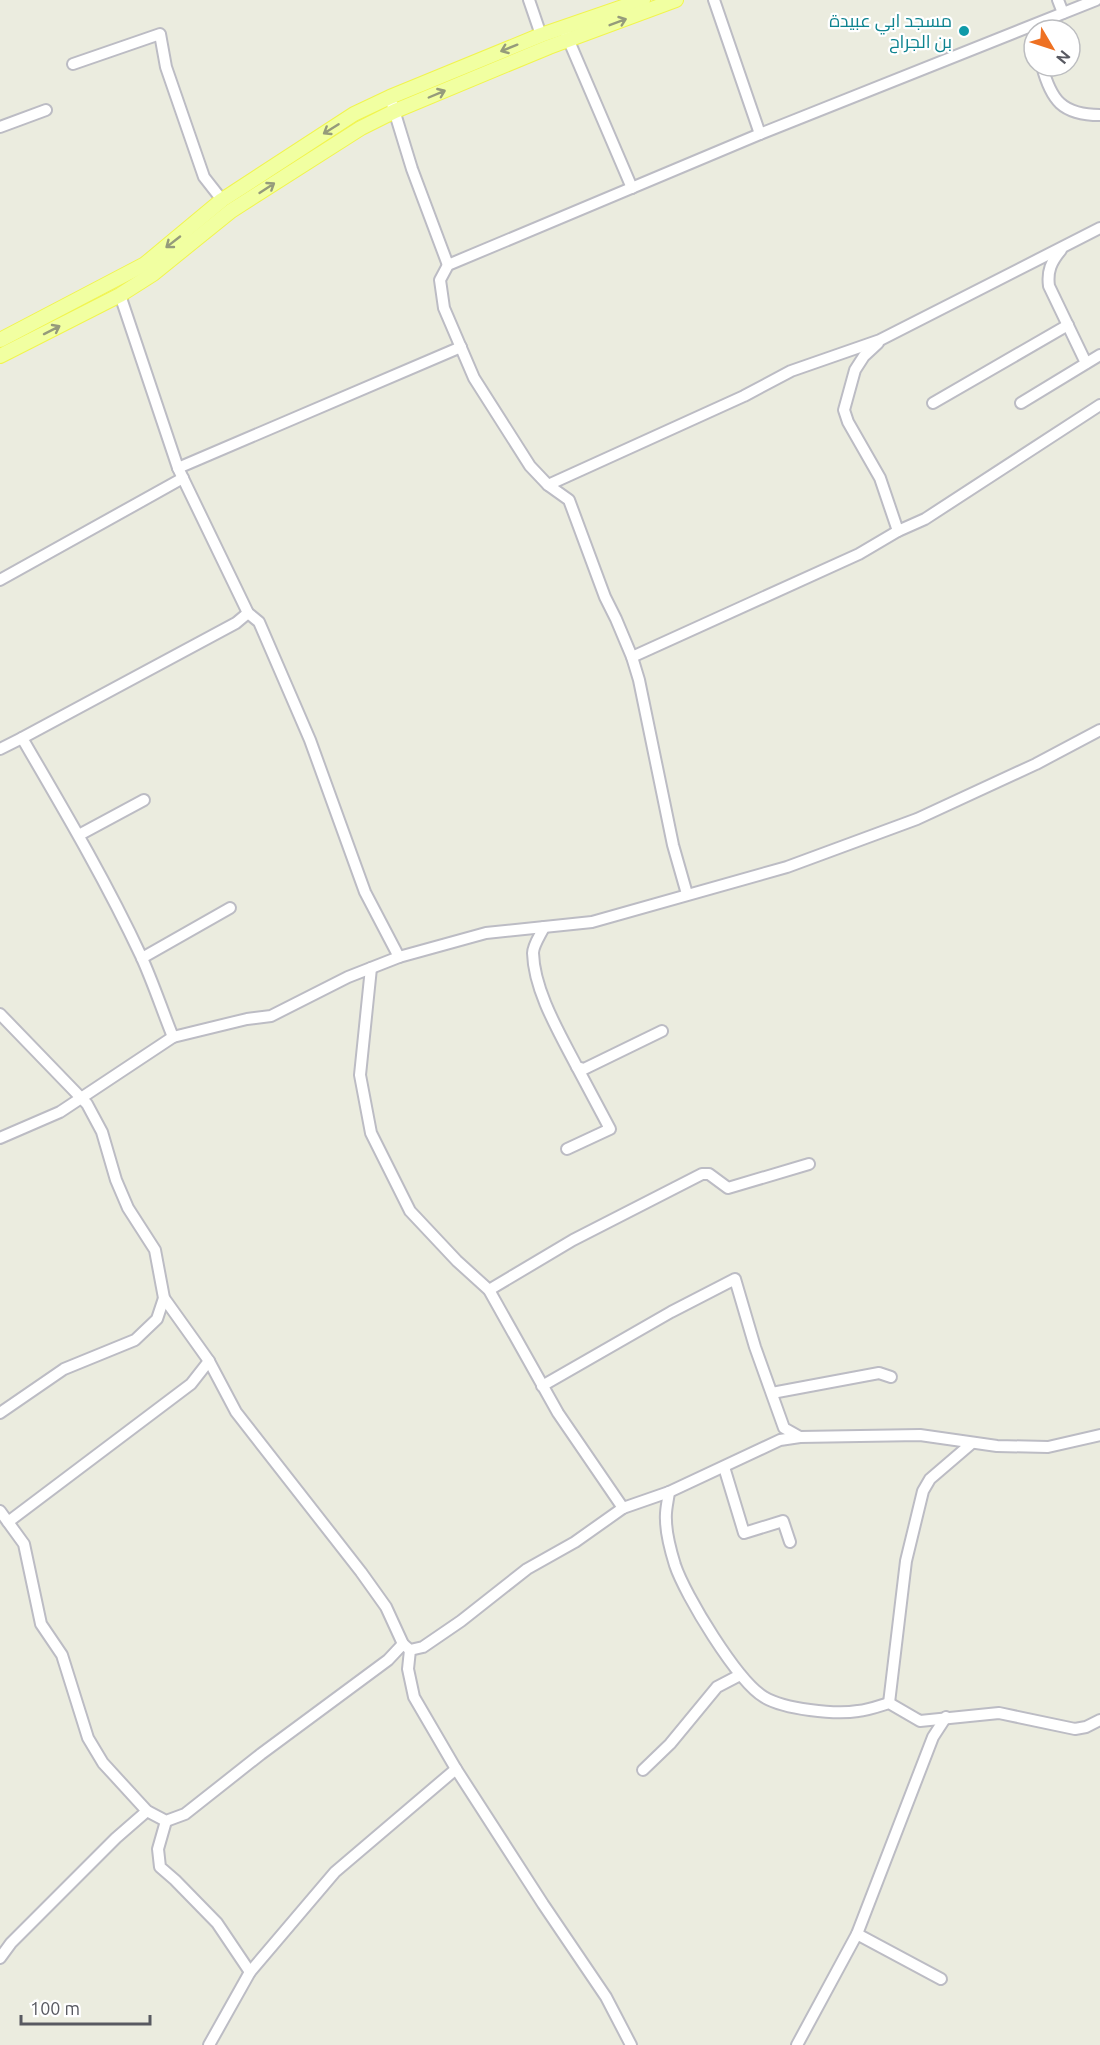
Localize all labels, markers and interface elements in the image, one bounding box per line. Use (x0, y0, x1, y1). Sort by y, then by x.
place label: مسجد ابي عبيدة بن الجراح (829, 10, 952, 54)
one-way arrow (608, 16, 627, 27)
north arrow (1022, 18, 1082, 78)
marker: مسجد ابي عبيدة بن الجراح (957, 24, 971, 38)
one-way arrow (500, 43, 518, 54)
text: N (1053, 47, 1074, 68)
one-way arrow (427, 88, 445, 99)
one-way arrow (323, 123, 340, 135)
one-way arrow (258, 182, 274, 194)
one-way arrow (165, 235, 181, 248)
one-way arrow (43, 323, 61, 335)
scale bar (21, 1988, 150, 2026)
text: 100 m (30, 1998, 80, 2018)

